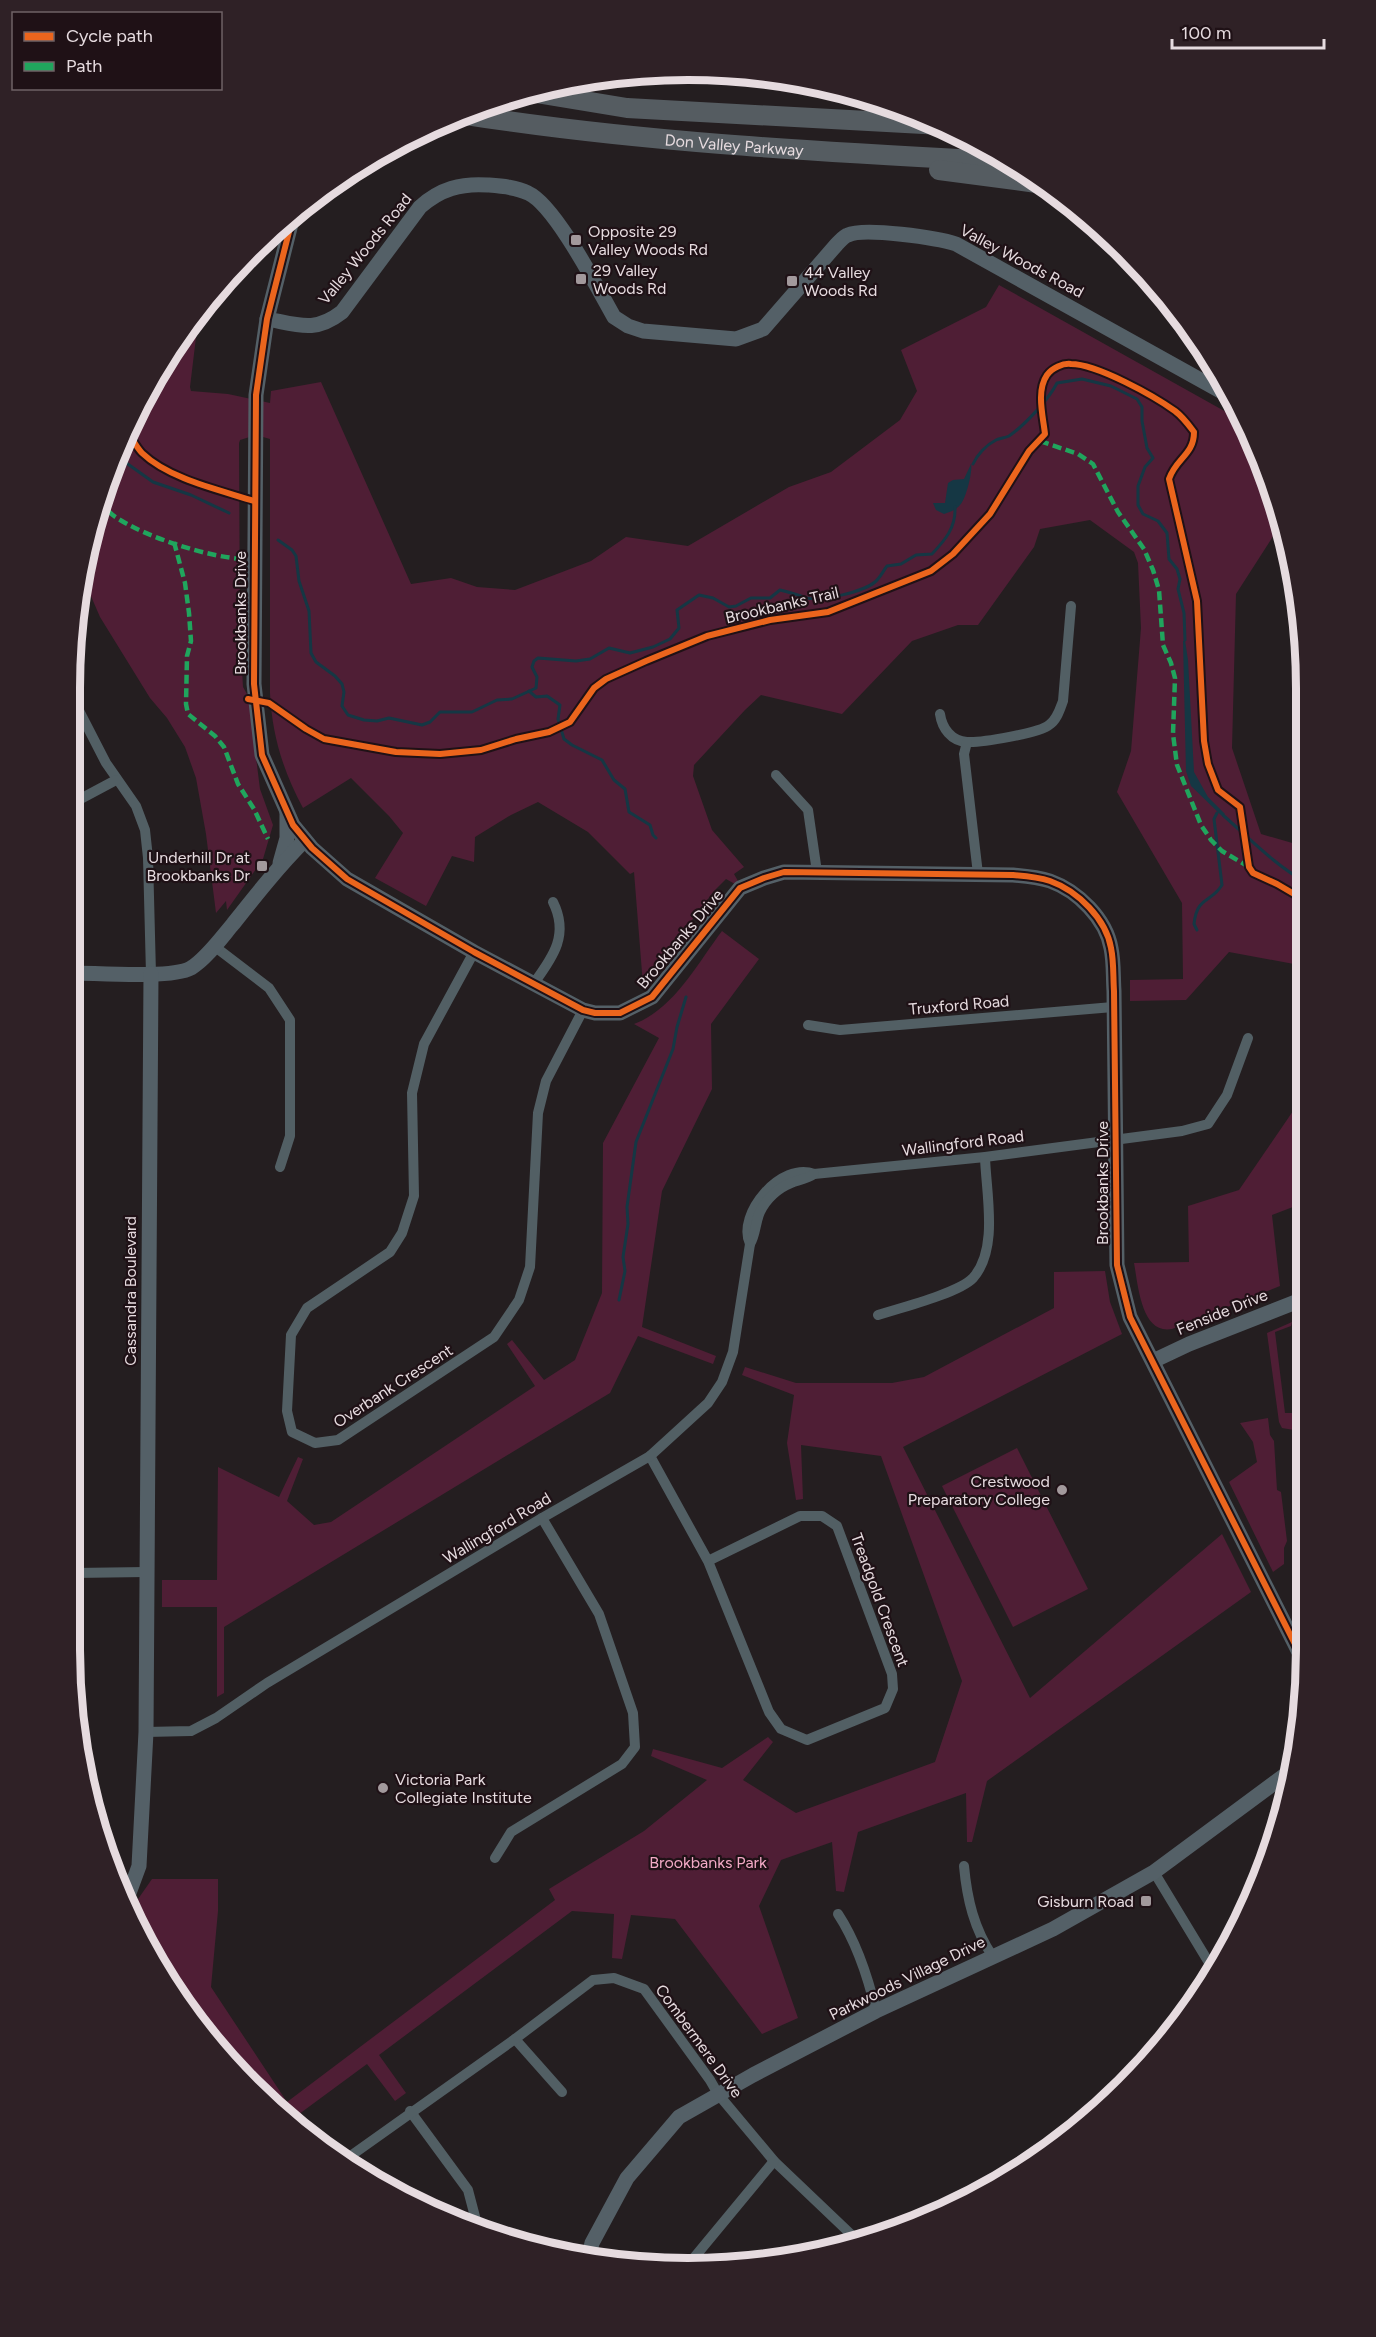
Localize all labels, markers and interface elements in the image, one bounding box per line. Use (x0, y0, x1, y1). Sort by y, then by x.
legend (12, 12, 222, 90)
scale bar (1172, 12, 1324, 50)
text: 100 m (1181, 22, 1231, 44)
text: Cycle path (66, 25, 153, 47)
text: Path (66, 55, 102, 77)
street label: Don Valley Parkway (664, 130, 805, 160)
street label: Valley Woods Road (314, 190, 416, 308)
street label: Valley Woods Road (957, 220, 1087, 302)
place label: Opposite 29 Valley Woods Rd (588, 222, 708, 259)
marker: Opposite 29 Valley Woods Rd (569, 233, 583, 247)
place label: 29 Valley Woods Rd (593, 261, 666, 298)
place label: 44 Valley Woods Rd (804, 263, 877, 300)
marker: 29 Valley Woods Rd (574, 272, 588, 286)
marker: 44 Valley Woods Rd (785, 274, 799, 288)
street label: Brookbanks Drive (231, 551, 250, 675)
street label: Brookbanks Trail (723, 583, 841, 627)
place label: Underhill Dr at Brookbanks Dr (146, 848, 251, 885)
marker: Underhill Dr at Brookbanks Dr (255, 859, 269, 873)
street label: Brookbanks Drive (633, 885, 727, 993)
street label: Truxford Road (908, 991, 1010, 1019)
street label: Brookbanks Drive (1093, 1121, 1112, 1245)
street label: Wallingford Road (901, 1126, 1025, 1160)
street label: Cassandra Boulevard (121, 1216, 140, 1366)
street label: Fenside Drive (1174, 1285, 1271, 1339)
street label: Overbank Crescent (330, 1340, 456, 1432)
place label: Crestwood Preparatory College (908, 1472, 1050, 1509)
marker: Crestwood Preparatory College (1055, 1483, 1069, 1497)
street label: Wallingford Road (440, 1488, 554, 1568)
street label: Treadgold Crescent (847, 1531, 913, 1669)
place label: Victoria Park Collegiate Institute (395, 1770, 532, 1807)
marker: Victoria Park Collegiate Institute (376, 1781, 390, 1795)
park label: Brookbanks Park (649, 1853, 767, 1872)
place label: Gisburn Road (1037, 1892, 1134, 1911)
marker: Gisburn Road (1139, 1894, 1153, 1908)
street label: Parkwoods Village Drive (826, 1932, 988, 2024)
street label: Combermere Drive (652, 1981, 747, 2102)

